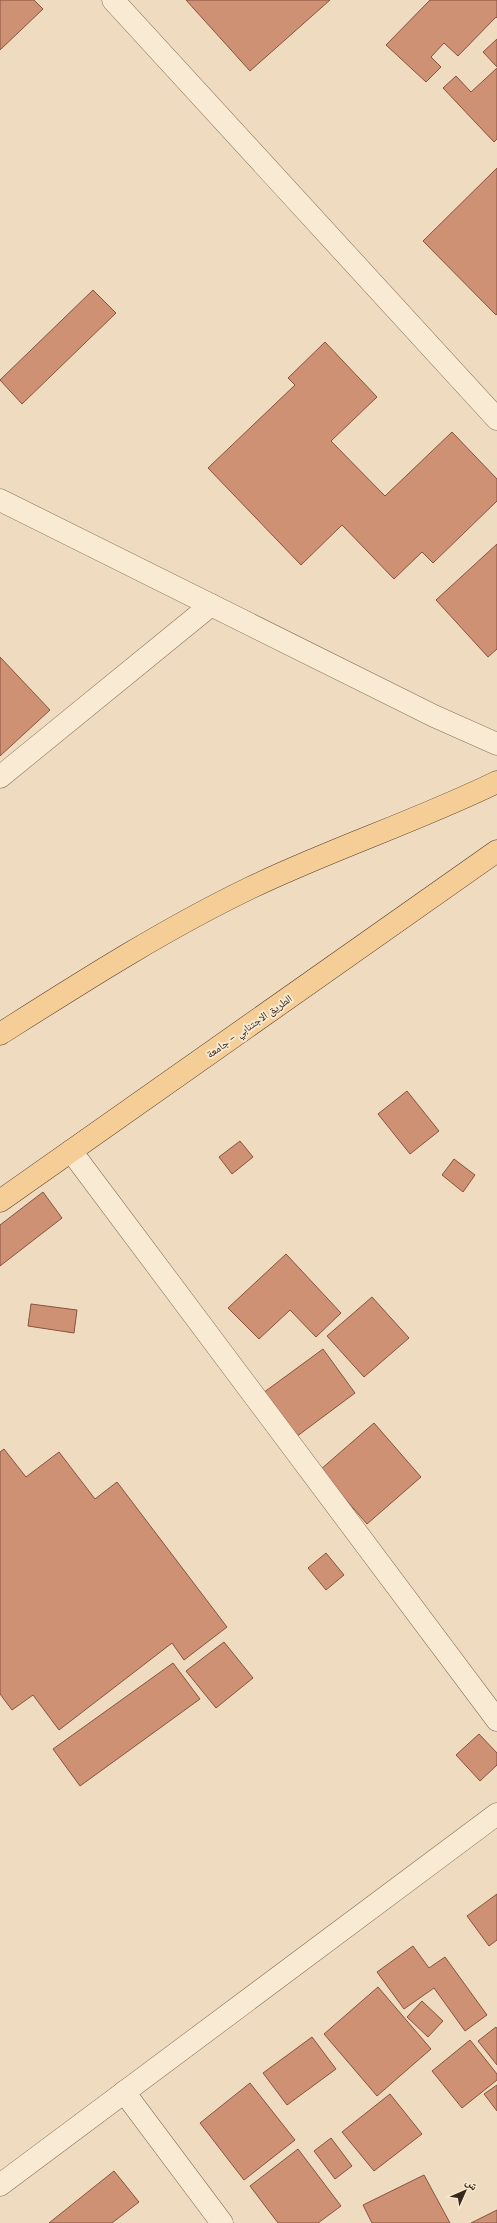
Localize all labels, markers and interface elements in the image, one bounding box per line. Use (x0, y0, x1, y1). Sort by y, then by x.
street label: الطريق الاجتنابي - جامعة (203, 991, 296, 1062)
north arrow (445, 2171, 485, 2211)
text: ش (462, 2175, 481, 2194)

